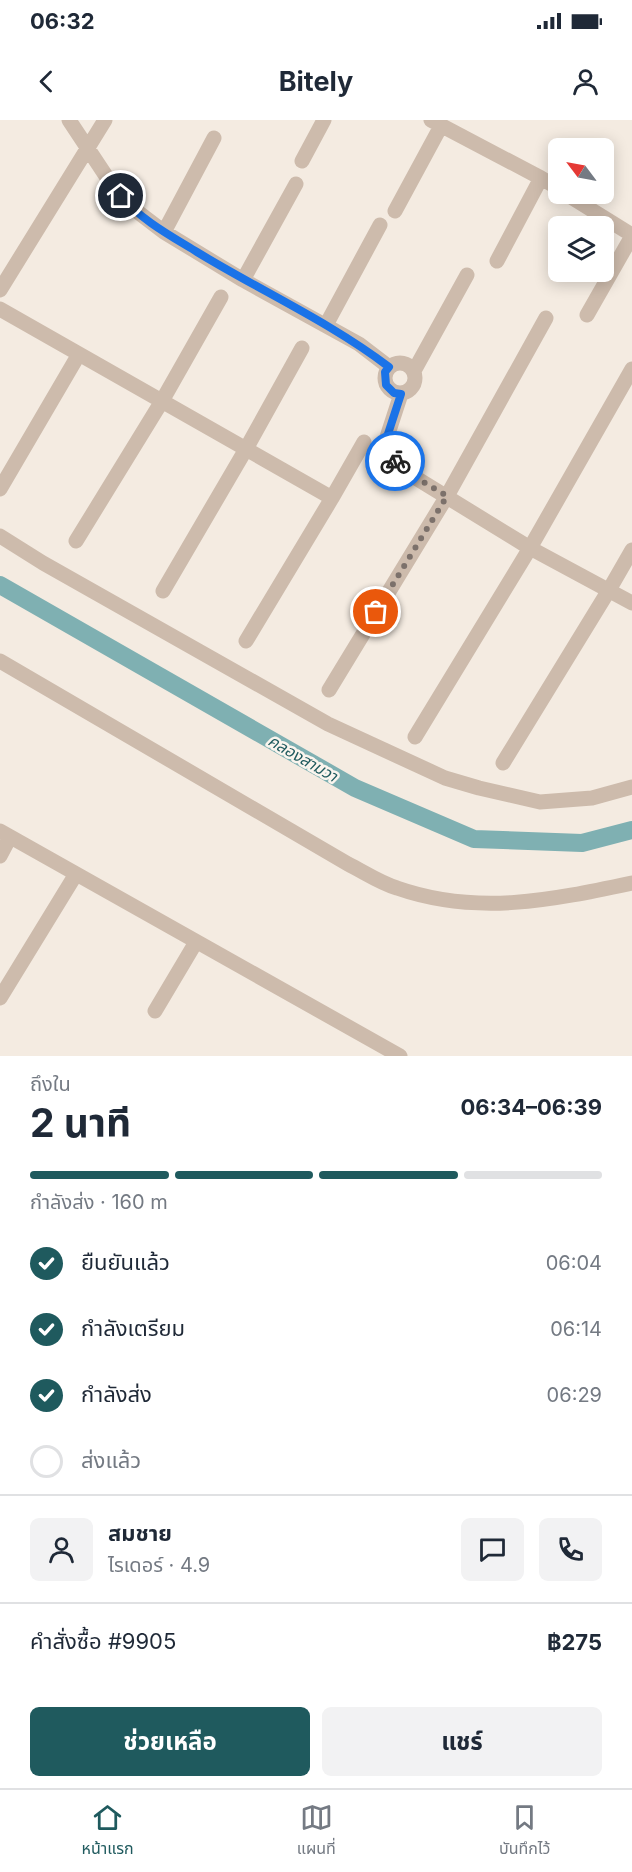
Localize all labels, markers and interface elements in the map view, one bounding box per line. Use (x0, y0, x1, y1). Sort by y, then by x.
text: 06:32 (30, 8, 95, 34)
icon: back (30, 65, 63, 98)
text: Bitely (279, 65, 353, 98)
icon: person (569, 65, 602, 98)
north arrow (548, 138, 614, 204)
map controls (548, 138, 614, 282)
pin (95, 170, 146, 221)
icon: home (104, 179, 137, 212)
button: layers (548, 216, 614, 282)
courier (365, 431, 425, 491)
icon: bike (379, 445, 412, 478)
pin (350, 586, 401, 637)
icon: bag (359, 595, 392, 628)
water label: คลองสามวา (265, 730, 342, 787)
text: ถึงใน (30, 1072, 71, 1096)
text: 06:34–06:39 (460, 1094, 602, 1120)
text: 2 นาที (30, 1099, 131, 1146)
text: กำลังส่ง · 160 m (30, 1190, 168, 1214)
icon: check (30, 1247, 63, 1280)
text: ยืนยันแล้ว (81, 1249, 170, 1275)
text: 06:04 (546, 1251, 602, 1275)
icon: check (30, 1313, 63, 1346)
text: กำลังเตรียม (81, 1315, 185, 1341)
text: 06:14 (550, 1317, 602, 1341)
icon: check (30, 1379, 63, 1412)
text: กำลังส่ง (81, 1381, 152, 1407)
text: 06:29 (547, 1383, 602, 1407)
text: ส่งแล้ว (81, 1447, 141, 1473)
button: person (30, 1518, 93, 1581)
button: chat (461, 1518, 524, 1581)
button: phone (539, 1518, 602, 1581)
text: สมชาย (108, 1520, 172, 1546)
text: ไรเดอร์ · 4.9 (108, 1553, 210, 1577)
text: คำสั่งซื้อ #9905 (30, 1628, 176, 1654)
text: ฿275 (547, 1629, 602, 1655)
button: ช่วยเหลือ (30, 1707, 310, 1776)
button: แชร์ (322, 1707, 602, 1776)
tab: หน้าแรก (82, 1801, 134, 1861)
tab: แผนที่ (297, 1801, 336, 1861)
tab: บันทึกไว้ (499, 1801, 550, 1861)

